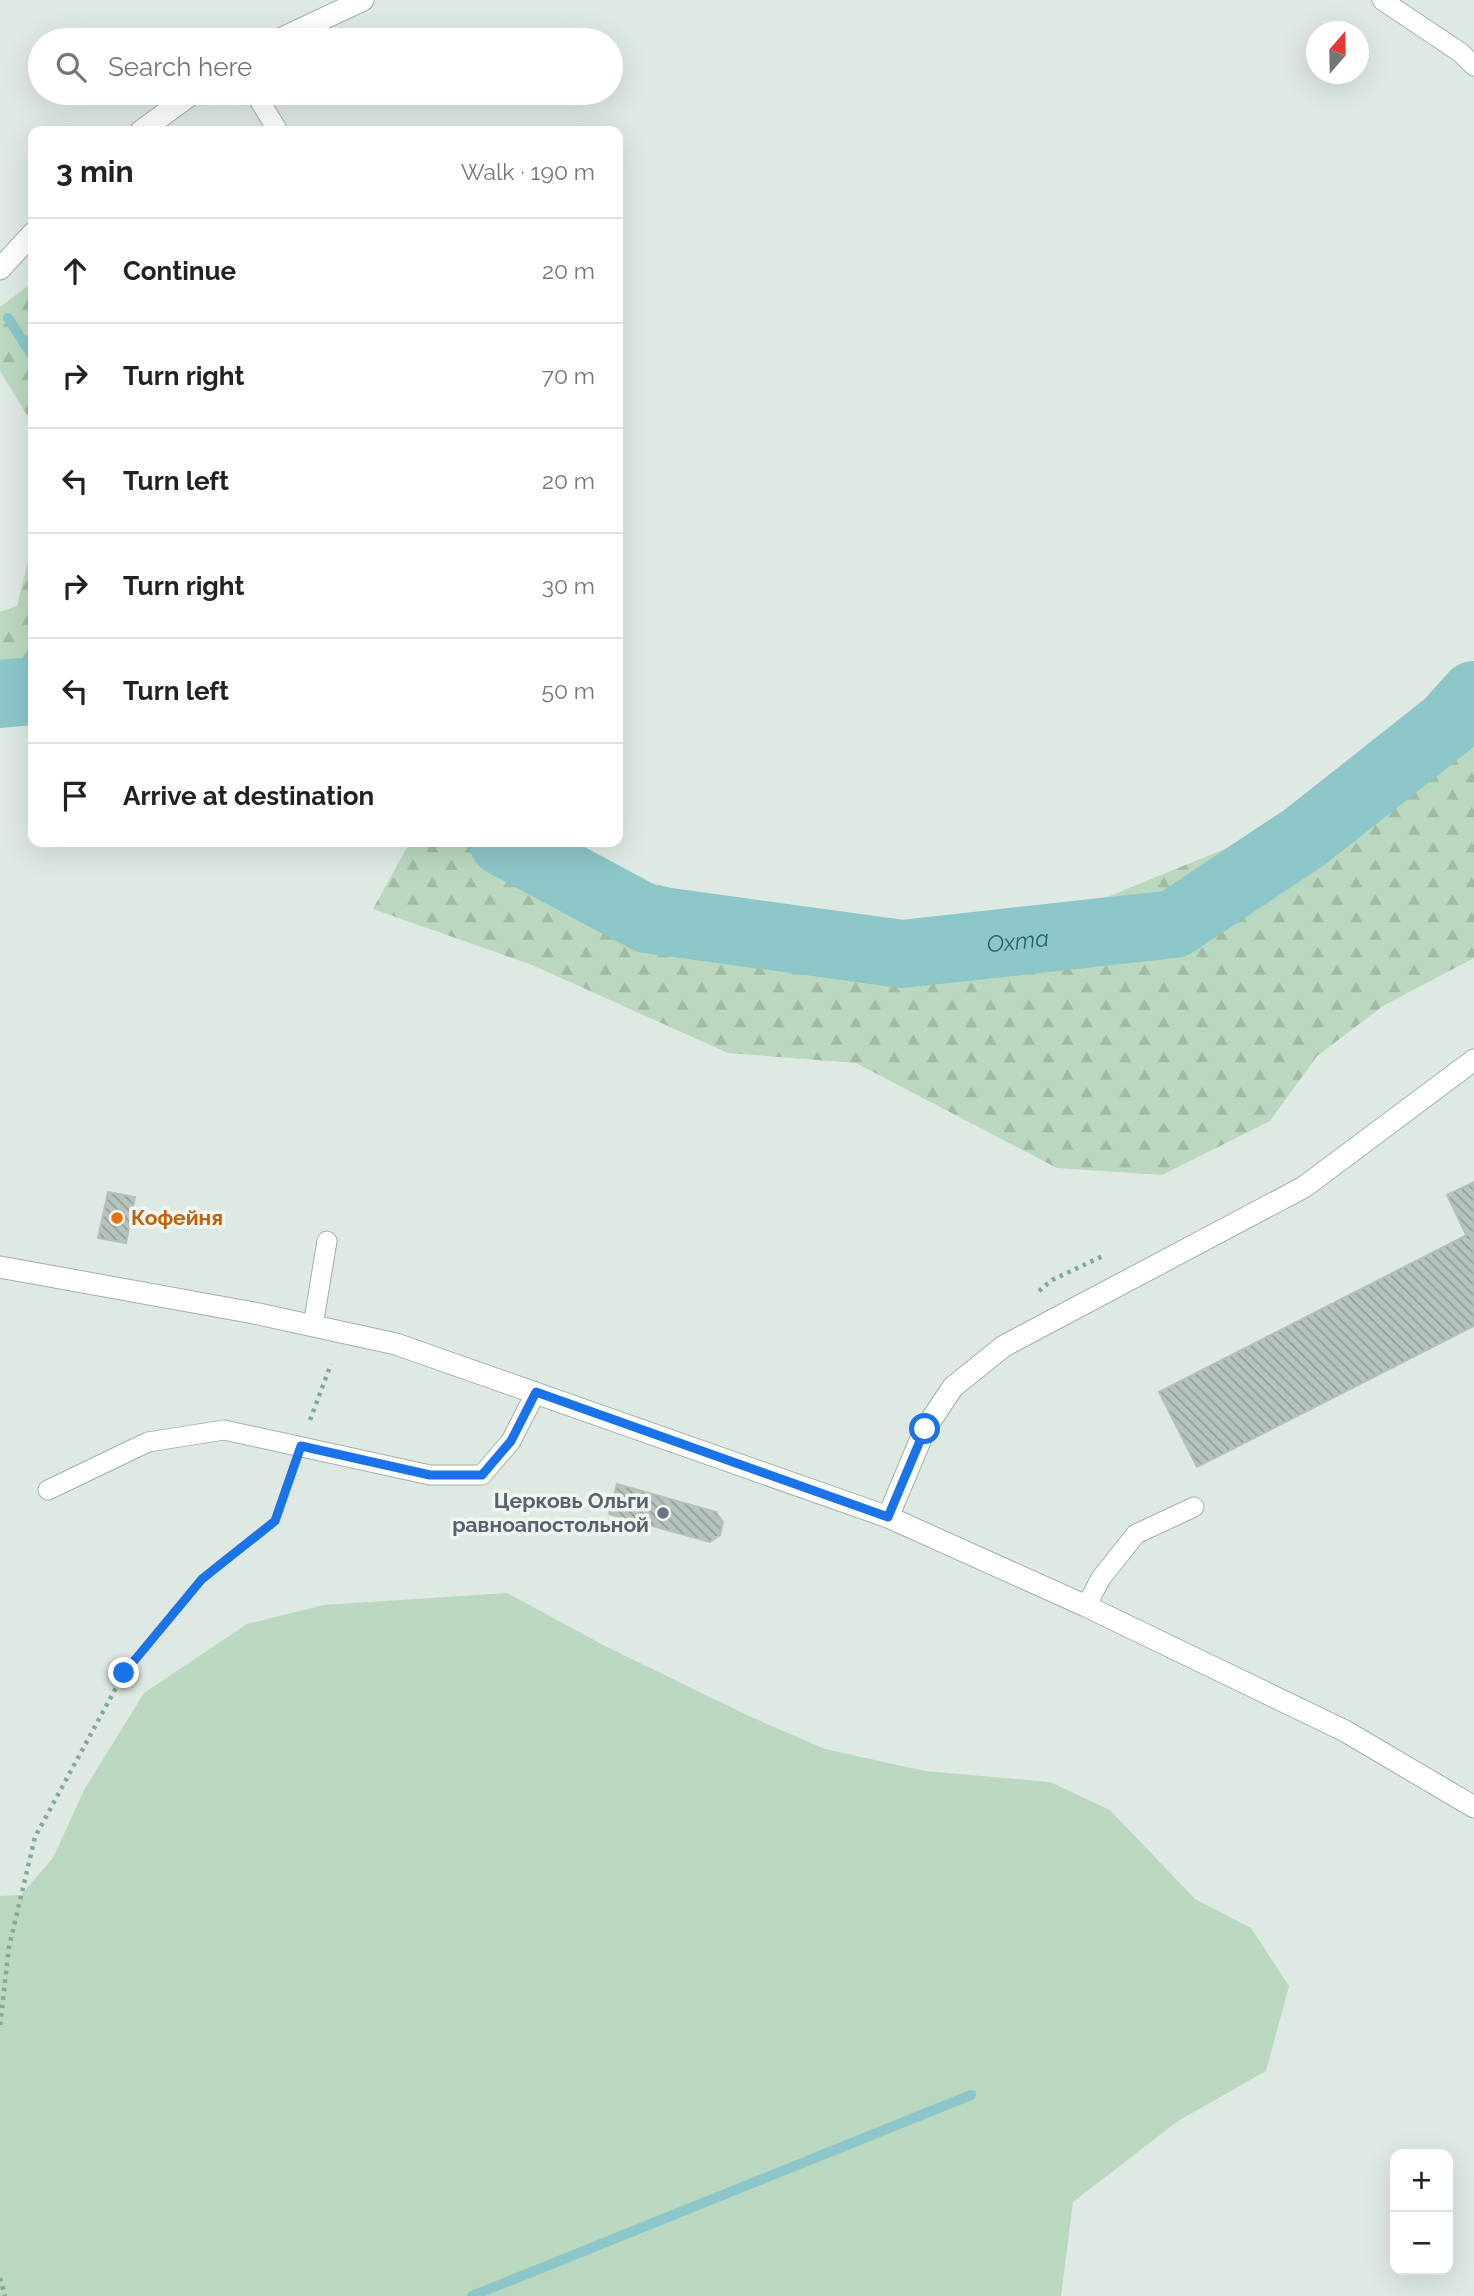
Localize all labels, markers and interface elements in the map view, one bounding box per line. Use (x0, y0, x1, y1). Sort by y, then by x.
north arrow (1306, 21, 1369, 84)
search box (28, 28, 623, 105)
icon: search (52, 48, 90, 86)
text: Search here (108, 52, 252, 82)
text: 3 min (56, 154, 134, 189)
text: Walk · 190 m (461, 158, 595, 185)
icon: ahead (56, 252, 94, 290)
text: Continue (123, 256, 236, 286)
text: 20 m (542, 257, 595, 284)
icon: right (56, 357, 94, 395)
text: Turn right (123, 361, 244, 391)
text: 70 m (542, 362, 595, 389)
icon: left (56, 462, 94, 500)
text: Turn left (123, 466, 229, 496)
text: 20 m (542, 467, 595, 494)
icon: right (56, 567, 94, 605)
text: Turn right (123, 571, 244, 601)
text: 30 m (542, 572, 595, 599)
icon: left (56, 672, 94, 710)
text: Turn left (123, 676, 229, 706)
text: 50 m (541, 677, 595, 704)
icon: arrive (56, 777, 94, 815)
text: Arrive at destination (123, 781, 374, 811)
water label: Охта (985, 924, 1050, 958)
place label: Кофейня (131, 1205, 223, 1230)
marker: Кофейня (109, 1210, 125, 1226)
route start (909, 1413, 940, 1444)
place label: Церковь Ольги равноапостольной (452, 1488, 649, 1537)
marker: Церковь Ольги равноапостольной (655, 1505, 671, 1521)
route end (108, 1657, 139, 1688)
map controls (1390, 2149, 1453, 2275)
button: + (1390, 2149, 1453, 2212)
button: − (1390, 2212, 1453, 2275)

